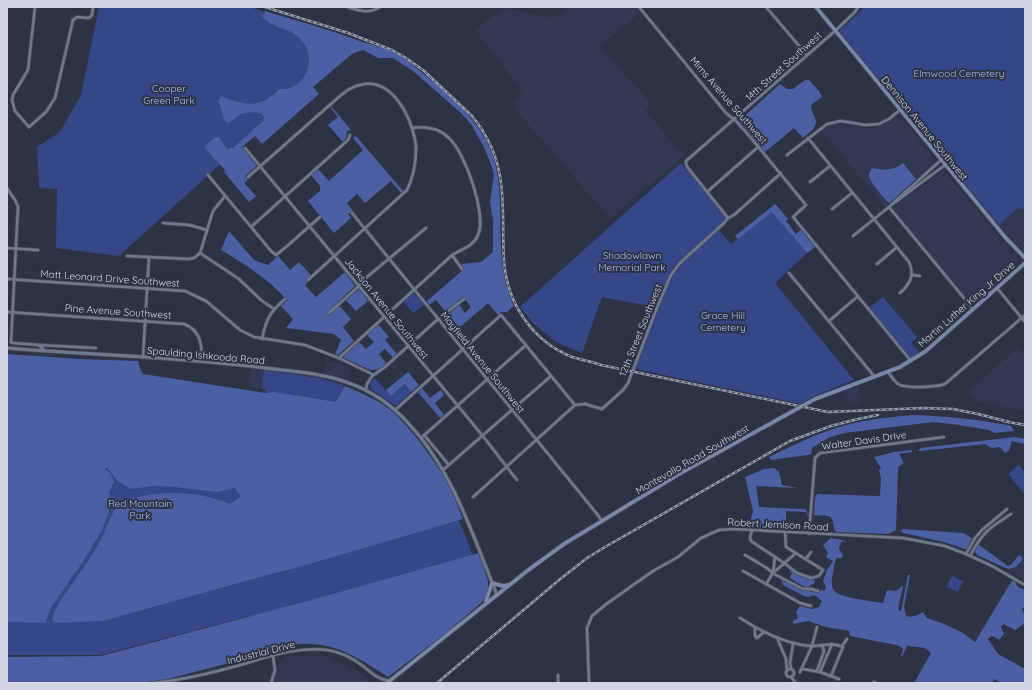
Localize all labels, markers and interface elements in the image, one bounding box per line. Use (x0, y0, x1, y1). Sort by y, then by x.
street label: 14th Street Southwest (742, 28, 825, 104)
street label: Mims Avenue Southwest (687, 54, 771, 147)
park label: Elmwood Cemetery (914, 67, 1004, 80)
street label: Dennison Avenue Southwest (879, 74, 971, 184)
park label: Cooper Green Park (143, 82, 195, 107)
park label: Shadowlawn Memorial Park (598, 249, 666, 274)
street label: Jackson Avenue Southwest (342, 255, 432, 362)
street label: Martin Luther King Jr Drive (915, 258, 1018, 350)
street label: Matt Leonard Drive Southwest (40, 267, 181, 290)
street label: 12th Street Southwest (616, 281, 665, 378)
street label: Pine Avenue Southwest (64, 301, 172, 322)
street label: Mayfield Avenue Southwest (438, 309, 528, 416)
park label: Grace Hill Cemetery (700, 309, 746, 334)
street label: Spaulding Ishkooda Road (146, 344, 265, 367)
street label: Montevallo Road Southwest (633, 421, 752, 497)
street label: Walter Davis Drive (821, 428, 908, 453)
park label: Red Mountain Park (108, 497, 172, 522)
street label: Robert Jemison Road (727, 515, 829, 534)
street label: Industrial Drive (226, 638, 297, 667)

